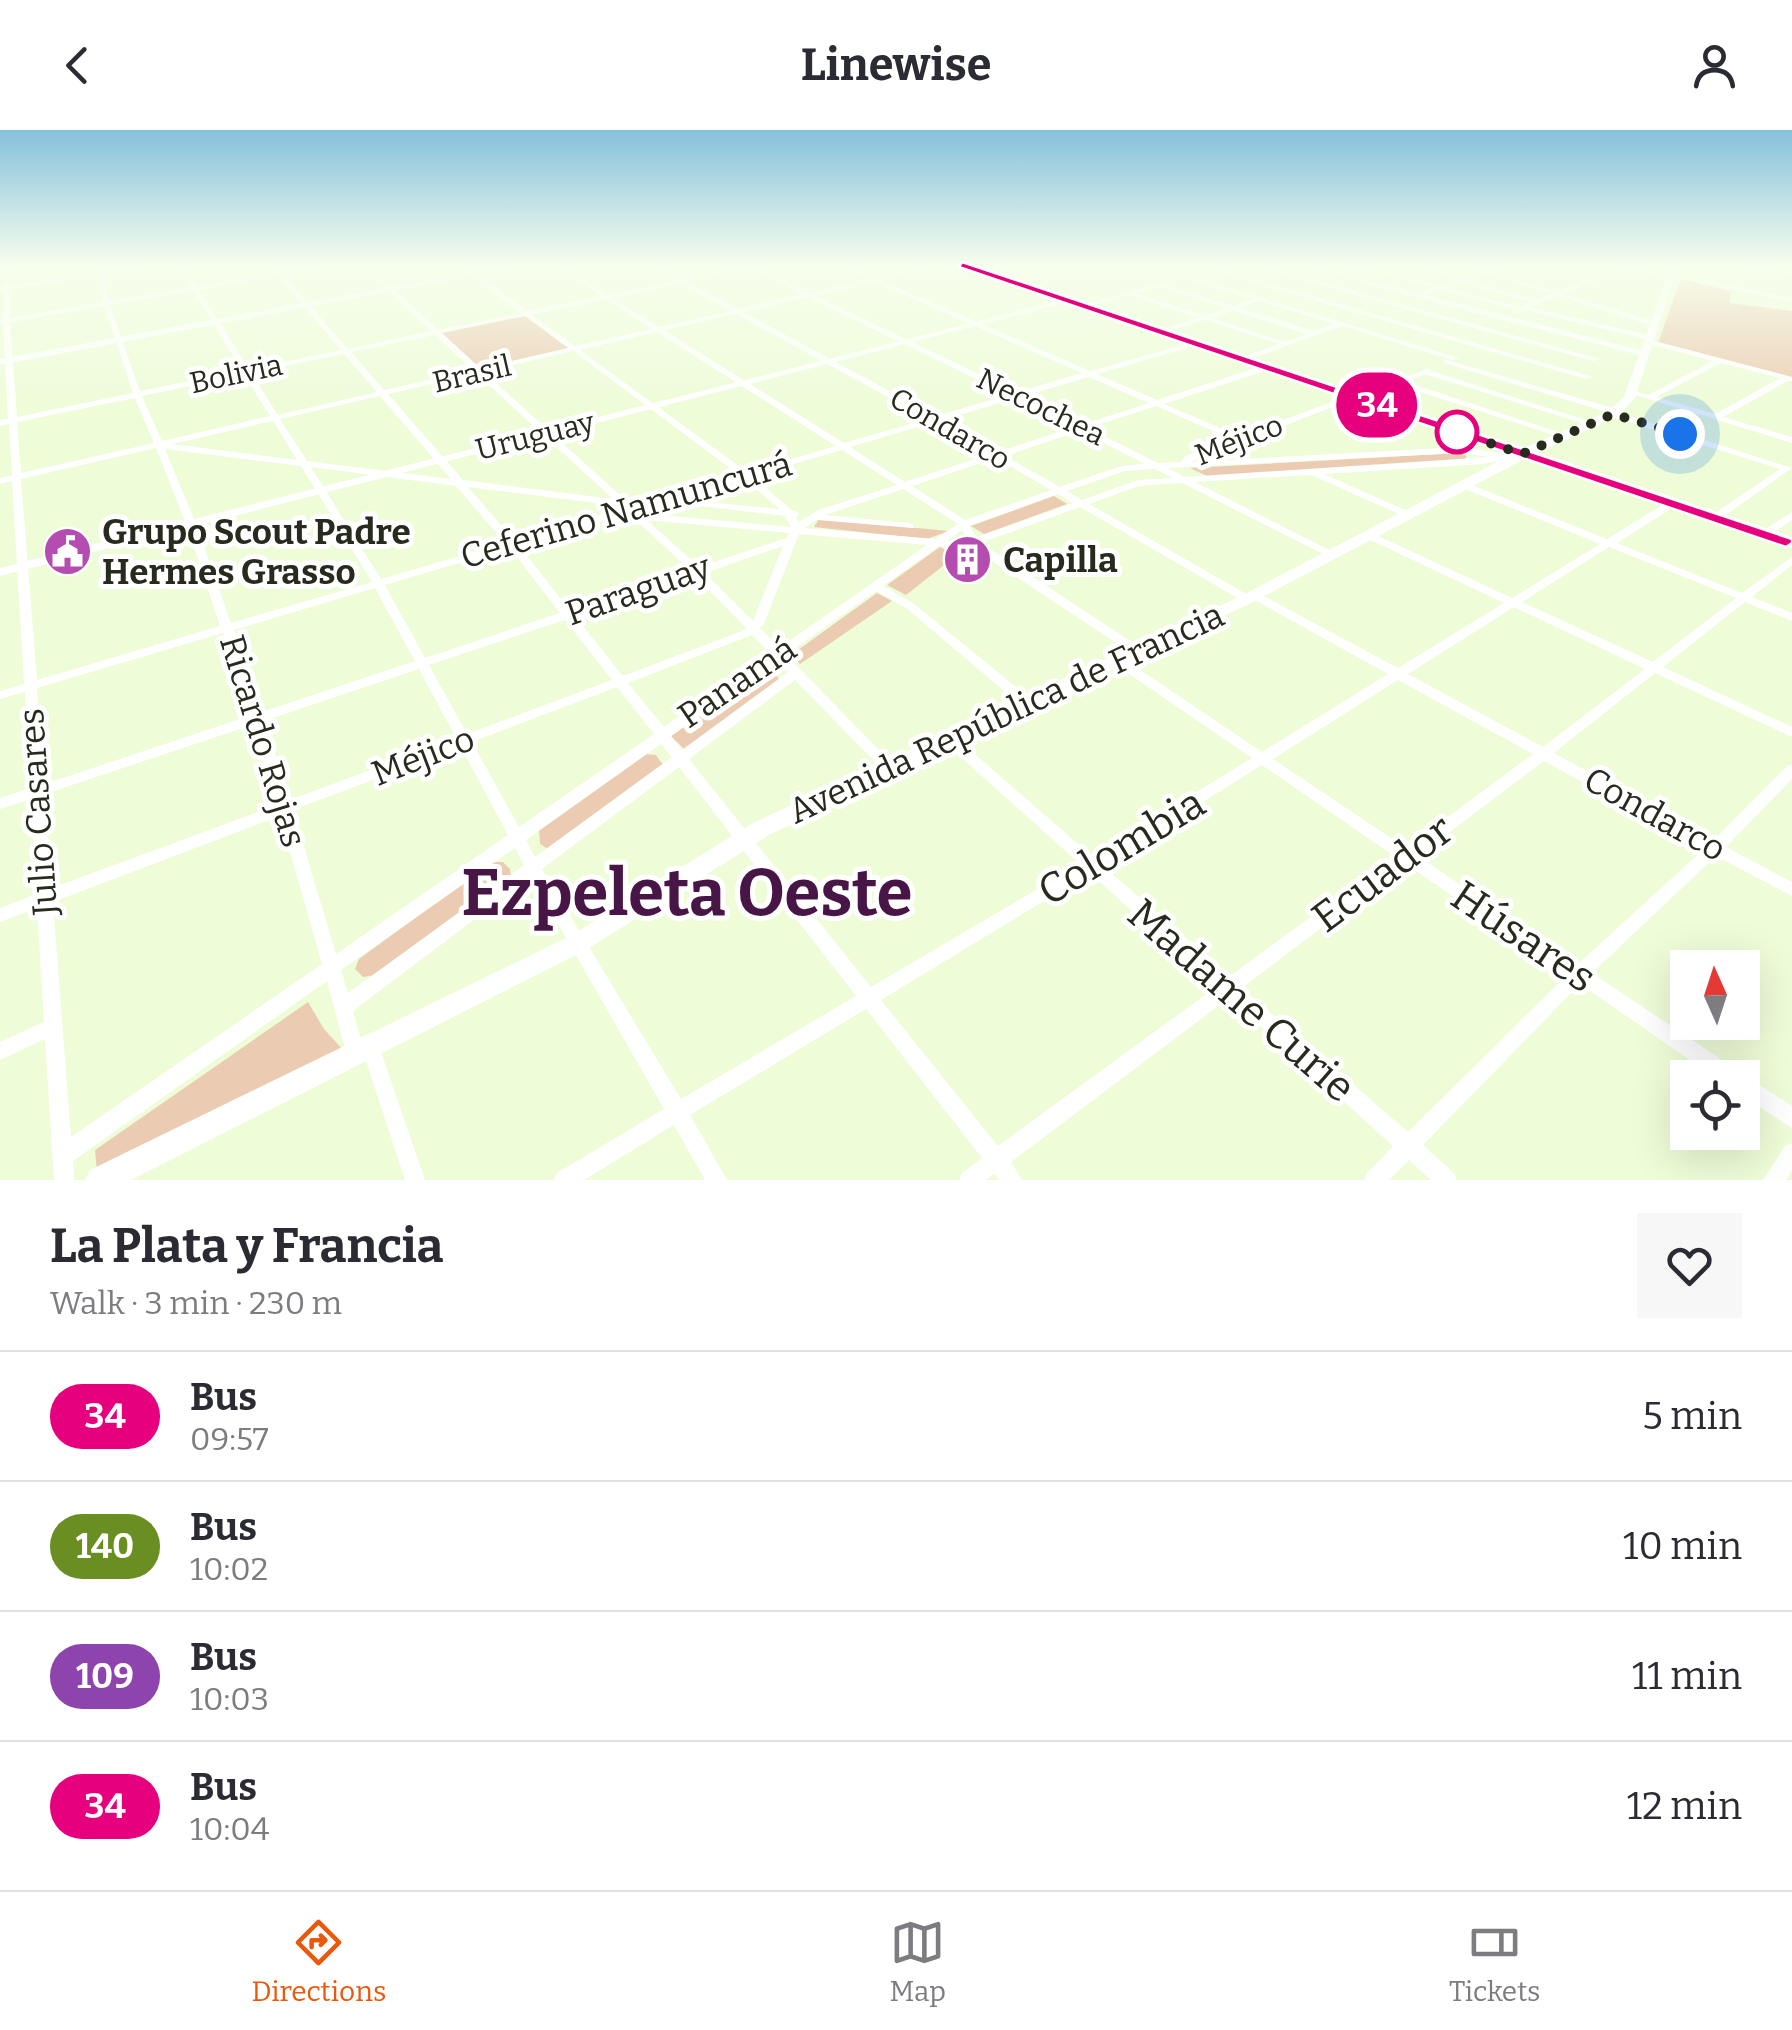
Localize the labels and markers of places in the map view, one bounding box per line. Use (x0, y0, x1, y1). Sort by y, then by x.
unlabelled marker (1436, 411, 1478, 453)
place label: Grupo Scout Padre Hermes Grasso (102, 511, 411, 593)
public building icon: Grupo Scout Padre Hermes Grasso (41, 526, 93, 578)
building icon: Capilla (942, 534, 994, 586)
place label: Capilla (1003, 539, 1118, 581)

